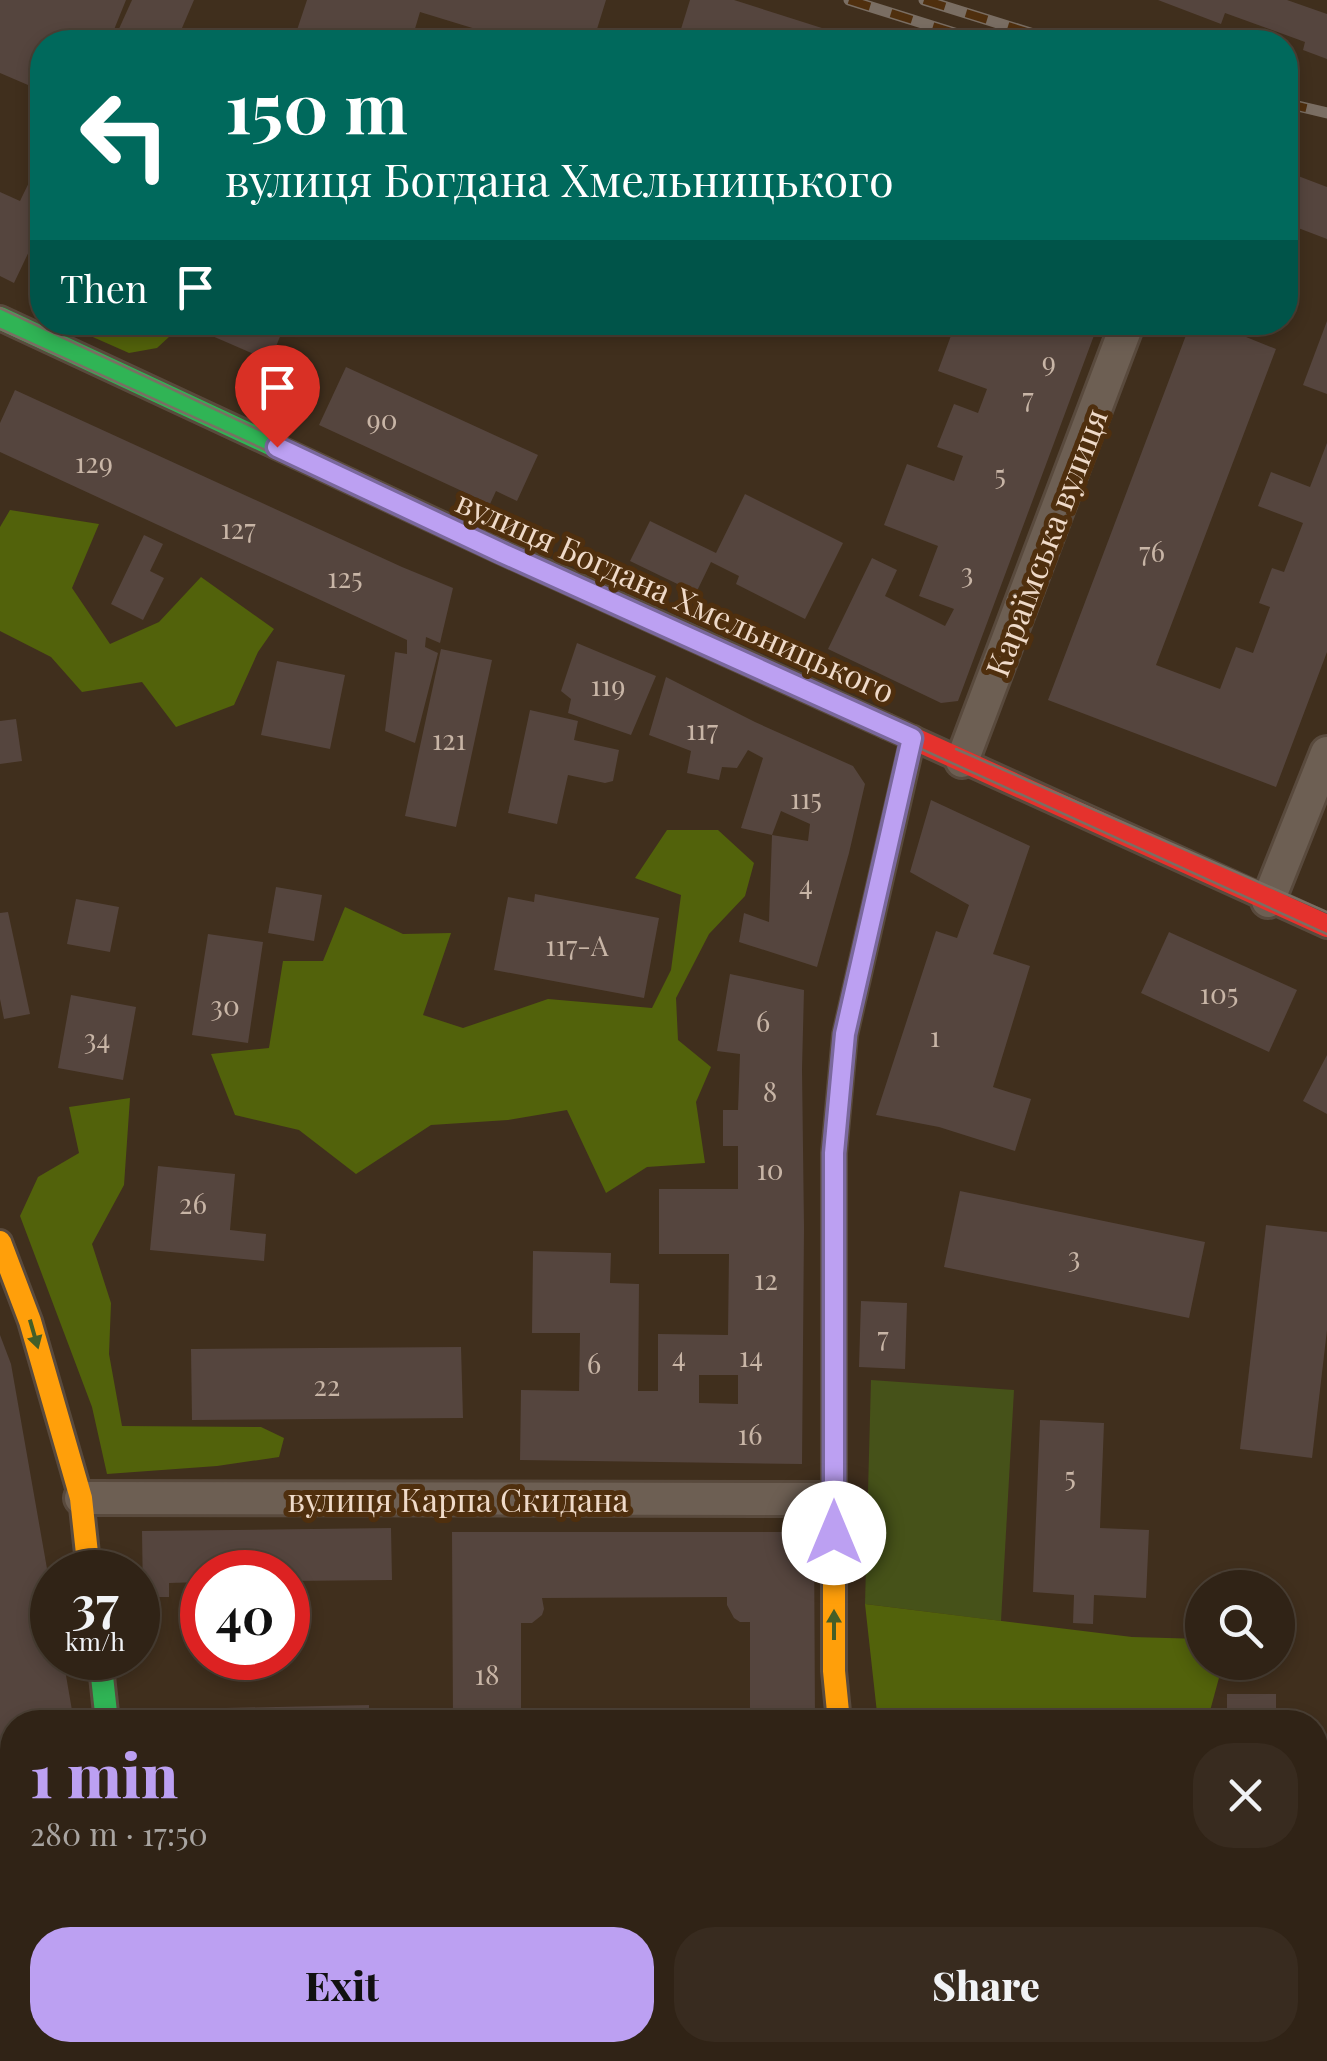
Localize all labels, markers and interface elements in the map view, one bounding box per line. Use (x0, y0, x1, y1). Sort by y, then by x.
text: 150 m (225, 58, 408, 152)
icon: left (60, 70, 190, 200)
text: вулиця Богдана Хмельницького (225, 148, 894, 208)
icon: arrive (168, 260, 223, 315)
text: Then (60, 262, 148, 313)
house number: 9 (1042, 342, 1056, 379)
pin (235, 345, 320, 448)
icon: arrive (250, 360, 305, 415)
house number: 7 (1022, 378, 1034, 415)
house number: 90 (366, 400, 398, 437)
street label: Караїмська вулиця (974, 402, 1116, 682)
house number: 129 (75, 443, 113, 480)
house number: 5 (994, 455, 1006, 492)
street label: вулиця Богдана Хмельницького (450, 479, 902, 711)
house number: 127 (220, 509, 256, 546)
house number: 76 (1139, 532, 1165, 569)
house number: 3 (961, 553, 973, 590)
house number: 125 (327, 558, 363, 595)
house number: 119 (591, 666, 625, 703)
house number: 117 (686, 710, 719, 747)
house number: 121 (432, 720, 466, 757)
house number: 115 (790, 779, 822, 816)
house number: 4 (799, 865, 813, 902)
house number: 117-А (545, 926, 609, 963)
house number: 105 (1200, 974, 1238, 1011)
house number: 30 (210, 986, 240, 1023)
house number: 6 (756, 1002, 770, 1039)
house number: 1 (930, 1017, 940, 1054)
house number: 34 (84, 1019, 110, 1056)
house number: 8 (763, 1072, 777, 1109)
house number: 10 (756, 1150, 784, 1187)
house number: 26 (179, 1184, 207, 1221)
house number: 3 (1068, 1237, 1080, 1274)
house number: 12 (754, 1260, 778, 1297)
house number: 7 (877, 1317, 889, 1354)
one-way arrow (27, 1319, 42, 1350)
house number: 4 (672, 1337, 686, 1374)
house number: 14 (739, 1337, 763, 1374)
house number: 6 (587, 1344, 601, 1381)
house number: 22 (314, 1366, 340, 1403)
house number: 16 (738, 1415, 762, 1452)
house number: 5 (1064, 1457, 1076, 1494)
street label: вулиця Карпа Скидана (288, 1477, 629, 1520)
position arrow (782, 1481, 886, 1585)
speed limit sign: 40 (180, 1550, 310, 1680)
text: 37 (71, 1569, 119, 1636)
map controls (1185, 1570, 1295, 1680)
button: search (1185, 1570, 1295, 1680)
one-way arrow (826, 1609, 842, 1641)
text: km/h (65, 1624, 125, 1657)
house number: 18 (475, 1655, 499, 1692)
text: 1 min (30, 1733, 178, 1813)
button: close (1193, 1743, 1298, 1848)
text: 280 m · 17:50 (30, 1811, 208, 1854)
button: Exit (30, 1927, 654, 2042)
button: Share (674, 1927, 1298, 2042)

